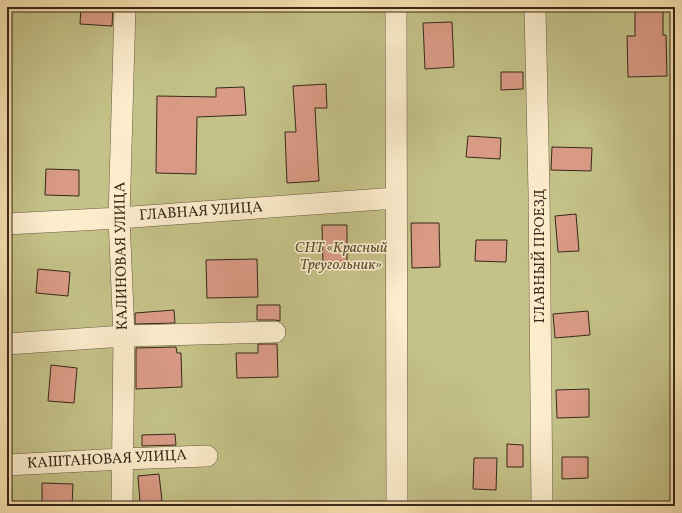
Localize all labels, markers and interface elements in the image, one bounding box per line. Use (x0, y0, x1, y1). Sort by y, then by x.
street label: КАЛИНОВАЯ УЛИЦА (110, 181, 134, 330)
street label: ГЛАВНЫЙ ПРОЕЗД (530, 189, 551, 323)
street label: ГЛАВНАЯ УЛИЦА (138, 197, 264, 227)
park label: СНТ «Красный Треугольник» (295, 238, 388, 276)
street label: КАШТАНОВАЯ УЛИЦА (27, 445, 188, 475)

